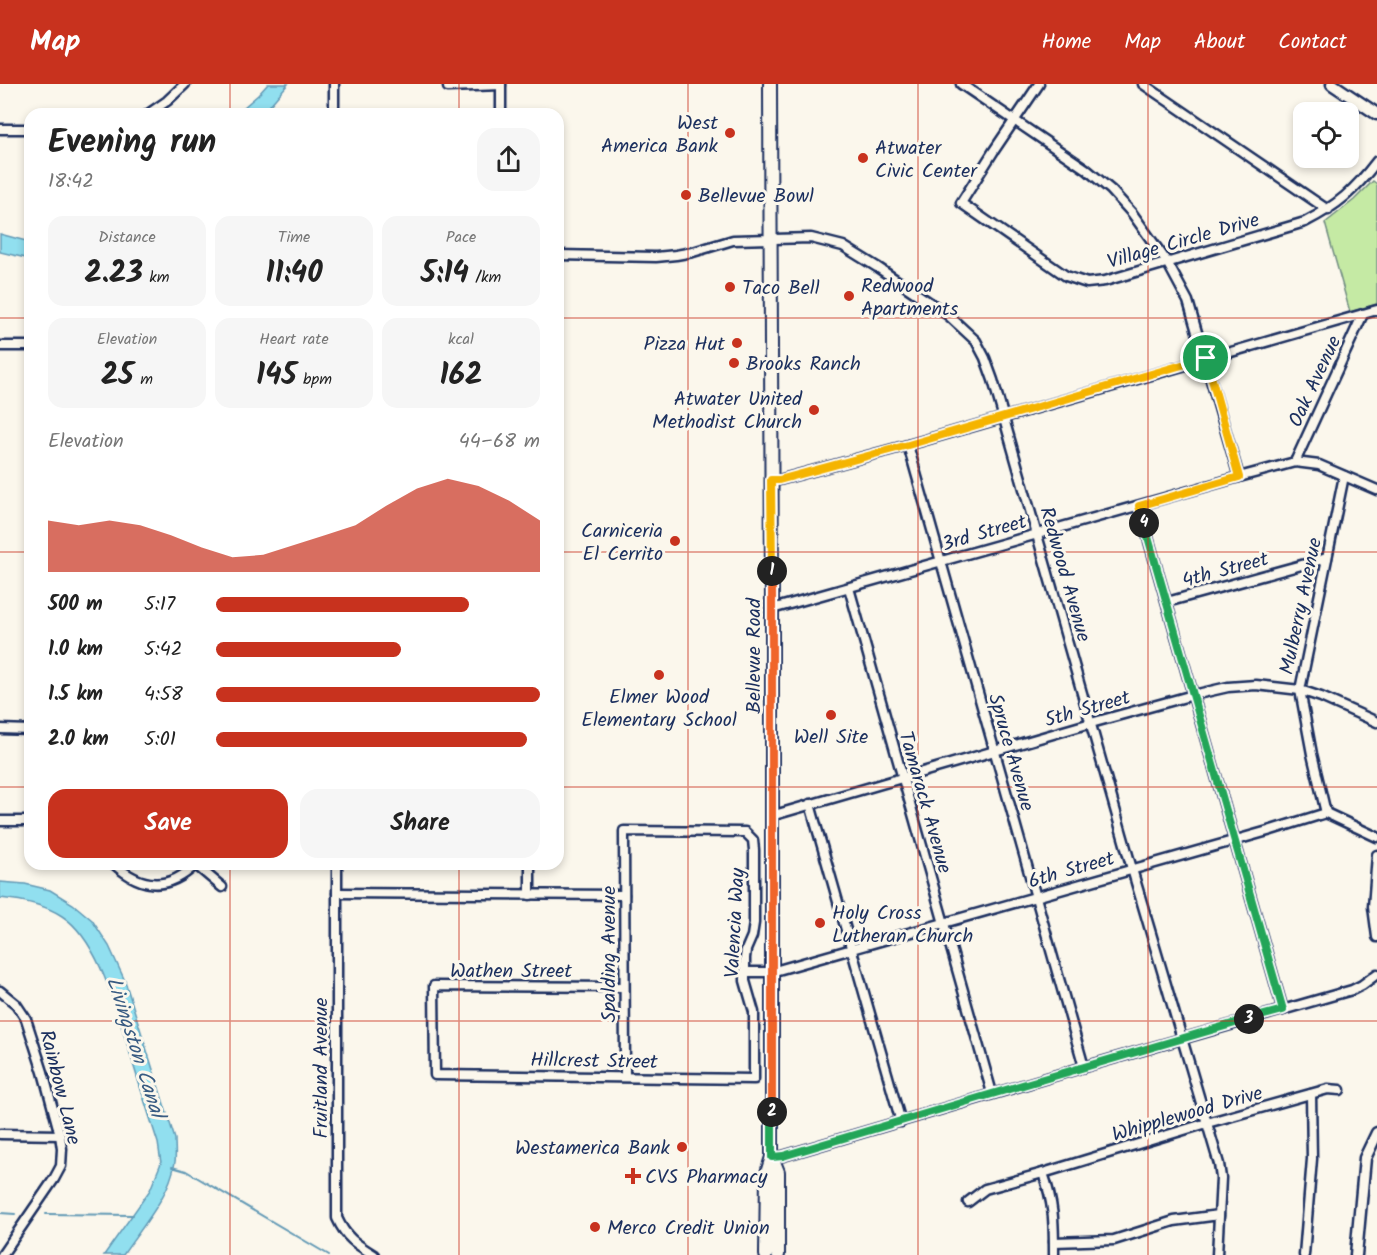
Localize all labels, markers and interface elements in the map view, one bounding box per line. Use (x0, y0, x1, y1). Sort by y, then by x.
text: Map (30, 20, 81, 65)
text: Home (1042, 26, 1091, 59)
text: Map (1124, 26, 1161, 59)
text: About (1194, 26, 1245, 59)
text: Contact (1278, 26, 1347, 59)
map controls (1293, 102, 1359, 168)
button: locate (1293, 102, 1359, 168)
place label: West America Bank (601, 108, 719, 163)
text: Evening run (48, 117, 216, 170)
marker: West America Bank (723, 126, 737, 140)
button: share (477, 128, 540, 191)
place label: Atwater Civic Center (875, 133, 978, 188)
marker: Atwater Civic Center (856, 151, 870, 165)
text: 18:42 (48, 166, 94, 198)
place label: Bellevue Bowl (698, 181, 814, 213)
marker: Bellevue Bowl (679, 188, 693, 202)
street label: Village Circle Drive (1104, 205, 1263, 279)
text: Distance (98, 225, 156, 250)
text: Time (278, 225, 310, 250)
text: Pace (446, 225, 476, 250)
text: 2.23 (84, 250, 143, 298)
text: 11:40 (265, 250, 323, 298)
text: 5:14 (421, 250, 469, 298)
text: km (143, 265, 170, 290)
text: /km (469, 265, 501, 290)
place label: Redwood Apartments (861, 271, 959, 326)
place label: Taco Bell (742, 273, 820, 305)
marker: Taco Bell (723, 280, 737, 294)
marker: Redwood Apartments (842, 289, 856, 303)
text: Elevation (97, 327, 157, 352)
text: Heart rate (259, 327, 329, 352)
text: kcal (448, 327, 474, 352)
place label: Pizza Hut (644, 329, 725, 361)
street label: Oak Avenue (1281, 331, 1351, 433)
pin (1180, 332, 1231, 383)
marker: Pizza Hut (730, 336, 744, 350)
icon: arrive (1189, 341, 1222, 374)
place label: Brooks Ranch (746, 349, 861, 381)
text: 25 (101, 352, 134, 400)
text: 145 (256, 352, 297, 400)
text: 162 (440, 352, 482, 400)
marker: Brooks Ranch (727, 356, 741, 370)
text: m (134, 367, 153, 392)
text: bpm (297, 367, 332, 392)
place label: Atwater United Methodist Church (652, 384, 803, 439)
marker: Atwater United Methodist Church (807, 403, 821, 417)
text: Elevation (48, 426, 124, 458)
text: 44–68 m (459, 426, 540, 458)
street label: Redwood Avenue (1030, 503, 1099, 646)
street label: 3rd Street (938, 507, 1031, 561)
pin: 4 (1129, 508, 1159, 538)
text: 4 (1140, 510, 1148, 535)
place label: Carniceria El Cerrito (581, 516, 663, 571)
marker: Carniceria El Cerrito (668, 534, 682, 548)
street label: Mulberry Avenue (1272, 535, 1332, 678)
street label: 4th Street (1179, 544, 1273, 598)
pin: 1 (757, 556, 787, 586)
text: 1 (770, 558, 774, 583)
text: 500 m (48, 589, 103, 621)
text: 5:17 (144, 589, 175, 621)
street label: Bellevue Road (739, 597, 771, 714)
text: 1.0 km (48, 634, 103, 666)
text: 5:42 (144, 634, 182, 666)
marker: Elmer Wood Elementary School (652, 668, 666, 682)
text: 1.5 km (48, 679, 103, 711)
text: 4:58 (144, 679, 183, 711)
place label: Elmer Wood Elementary School (581, 682, 737, 737)
street label: 5th Street (1041, 682, 1134, 737)
street label: Spruce Avenue (978, 690, 1042, 815)
marker: Well Site (824, 708, 838, 722)
place label: Well Site (794, 722, 868, 754)
text: 2.0 km (48, 724, 109, 756)
text: 5:01 (144, 724, 176, 756)
street label: Tamarack Avenue (888, 728, 960, 877)
button: Save (48, 789, 288, 858)
button: Share (300, 789, 540, 858)
street label: 6th Street (1025, 843, 1119, 898)
street label: Valencia Way (717, 867, 755, 979)
street label: Spalding Avenue (594, 886, 626, 1022)
place label: Holy Cross Lutheran Church (832, 898, 973, 953)
marker: Holy Cross Lutheran Church (813, 916, 827, 930)
street label: Wathen Street (450, 956, 572, 988)
water label: Livingston Canal (96, 973, 174, 1126)
street label: Fruitland Avenue (306, 997, 338, 1139)
pin: 3 (1234, 1004, 1264, 1034)
text: 3 (1245, 1006, 1253, 1031)
street label: Rainbow Lane (29, 1027, 89, 1148)
street label: Hillcrest Street (530, 1045, 658, 1079)
street label: Whipplewood Drive (1108, 1078, 1267, 1152)
pin: 2 (757, 1097, 787, 1127)
text: 2 (767, 1099, 777, 1124)
place label: Westamerica Bank (515, 1133, 671, 1165)
marker: Westamerica Bank (675, 1140, 689, 1154)
place label: CVS Pharmacy (645, 1162, 768, 1194)
marker: CVS Pharmacy (626, 1169, 640, 1183)
place label: Merco Credit Union (607, 1213, 770, 1245)
marker: Merco Credit Union (588, 1220, 602, 1234)

